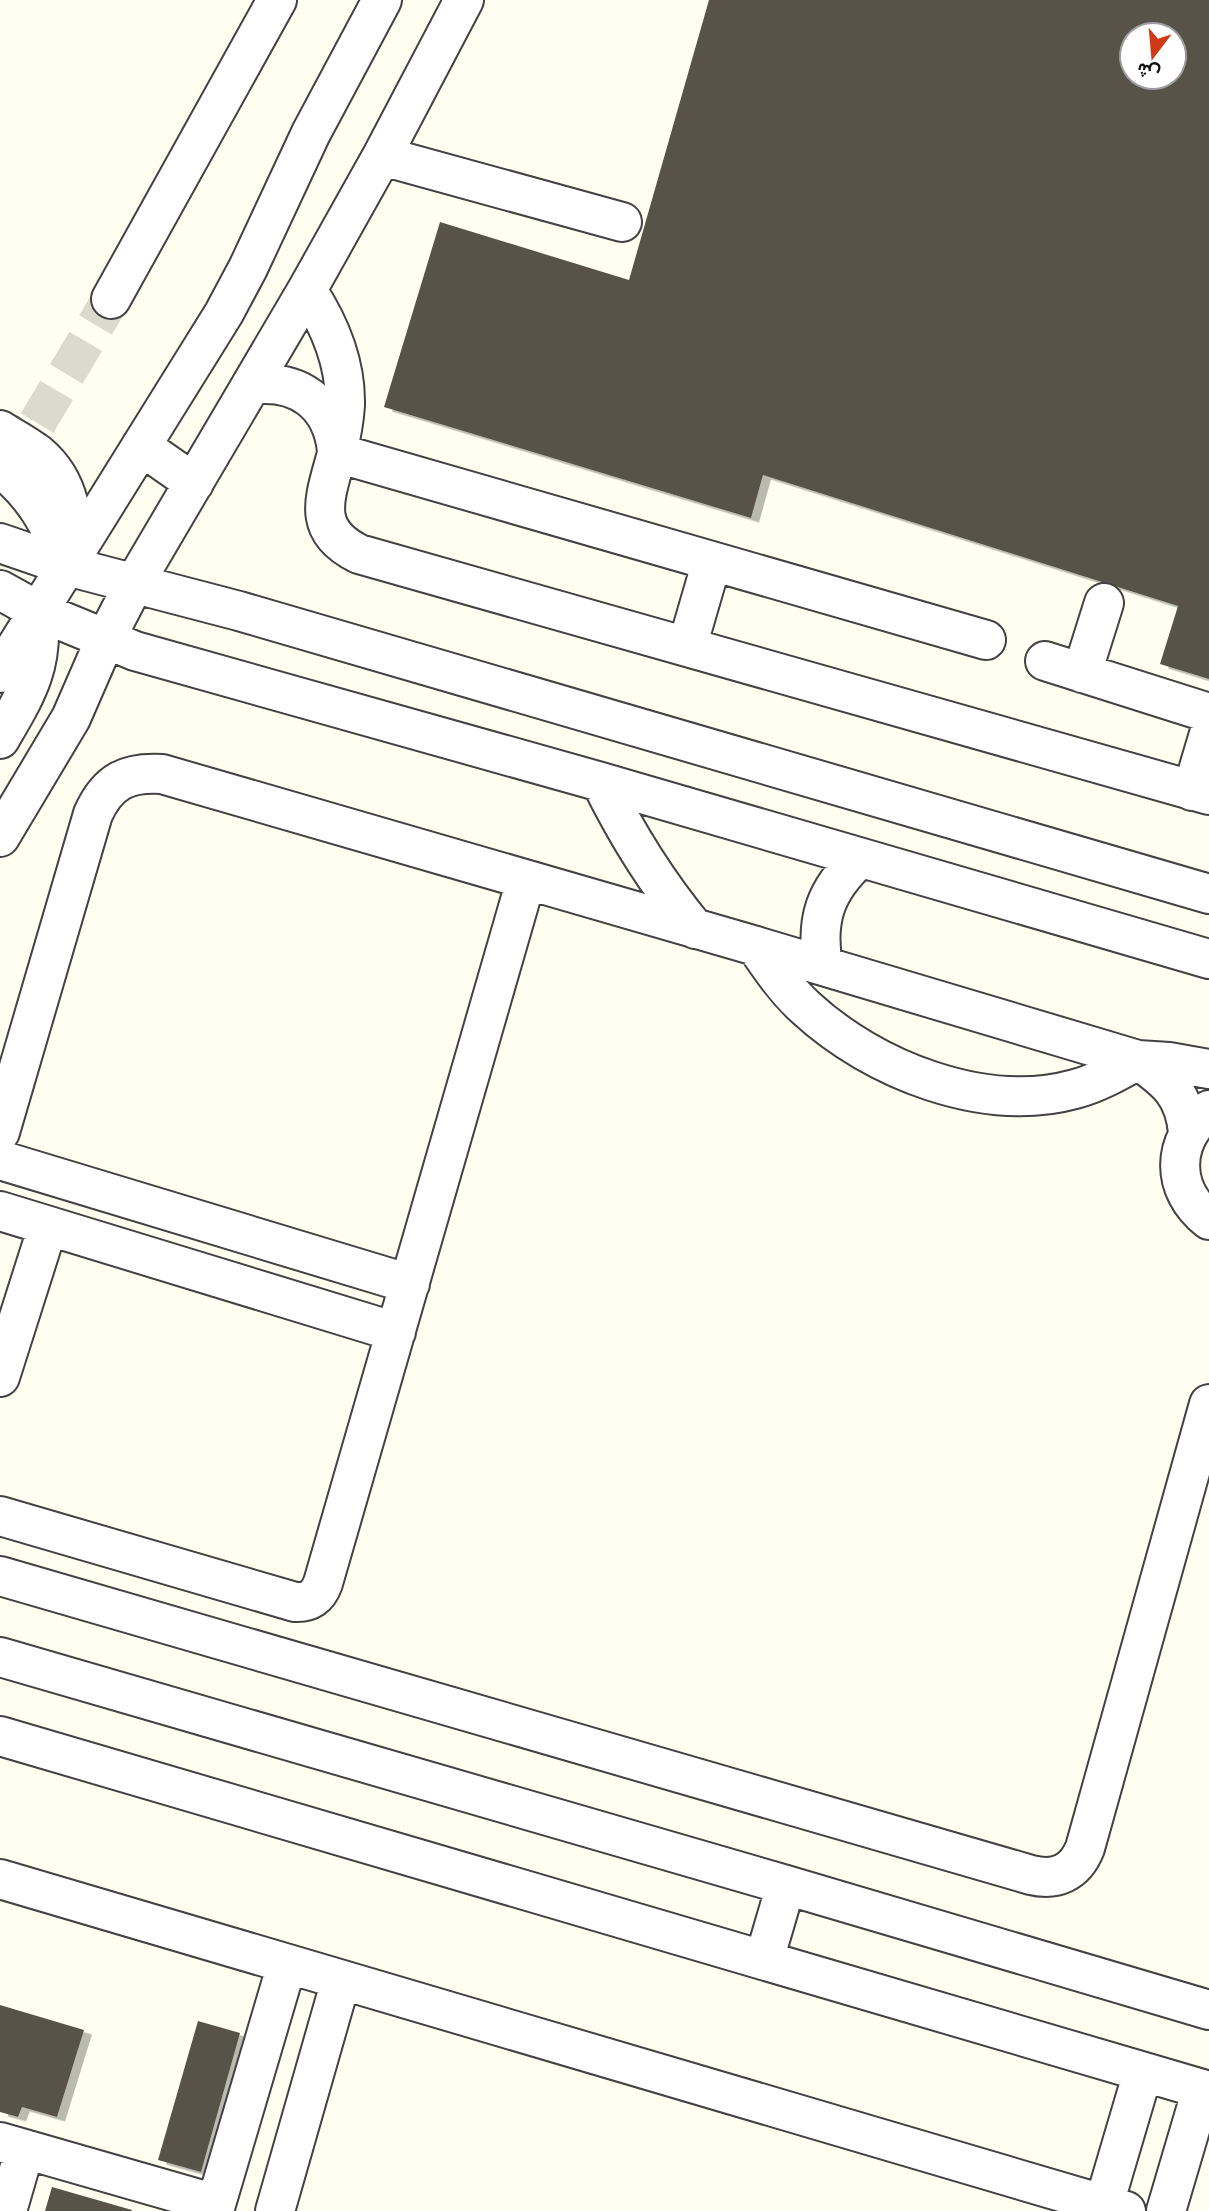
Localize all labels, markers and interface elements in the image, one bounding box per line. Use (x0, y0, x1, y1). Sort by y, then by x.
north arrow (1118, 21, 1188, 91)
text: ش (1134, 58, 1163, 86)

